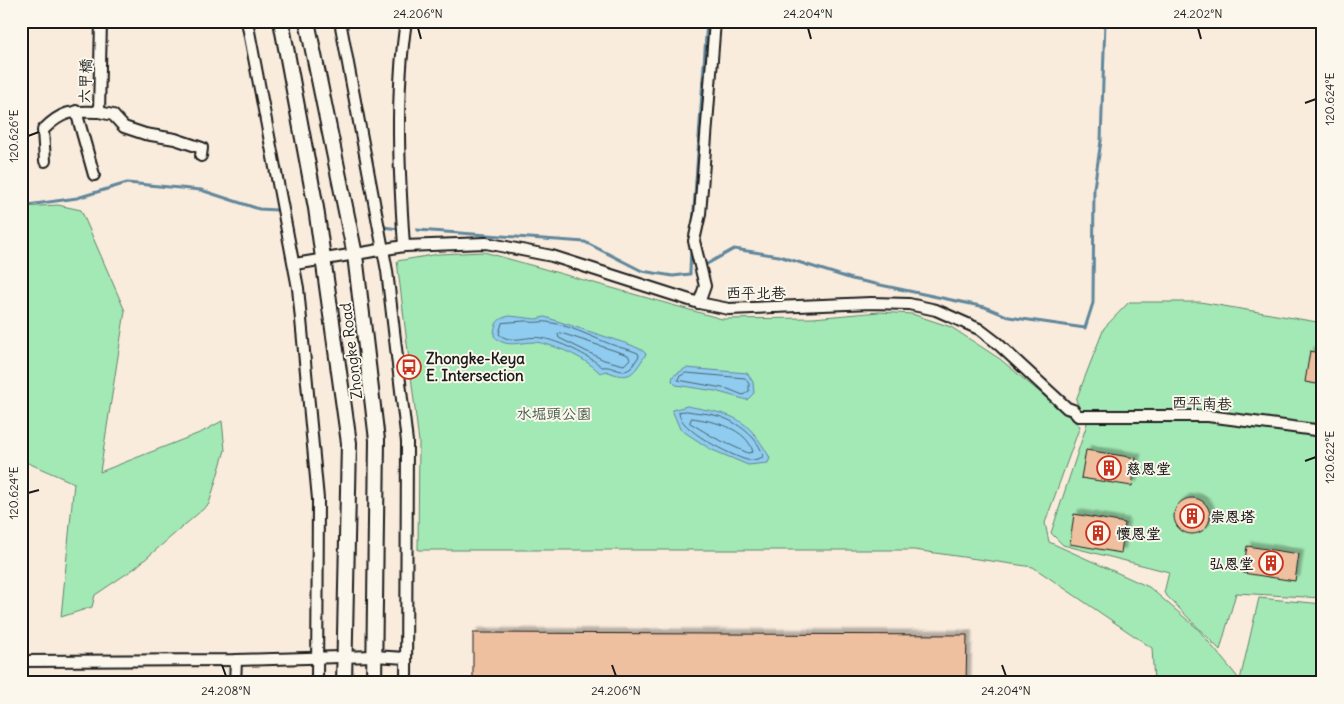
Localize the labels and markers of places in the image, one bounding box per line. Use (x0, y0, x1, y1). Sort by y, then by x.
place label: Zhongke-Keya E. Intersection (426, 349, 525, 385)
bus stop icon: Zhongke-Keya E. Intersection (396, 354, 422, 380)
building icon: 慈恩堂 (1096, 455, 1122, 481)
place label: 慈恩堂 (1126, 459, 1171, 478)
building icon: 崇恩塔 (1179, 503, 1205, 529)
place label: 崇恩塔 (1210, 507, 1255, 526)
building icon: 懷恩堂 (1085, 520, 1111, 546)
place label: 懷恩堂 (1116, 524, 1161, 543)
building icon: 弘恩堂 (1258, 550, 1284, 576)
place label: 弘恩堂 (1209, 554, 1254, 573)

